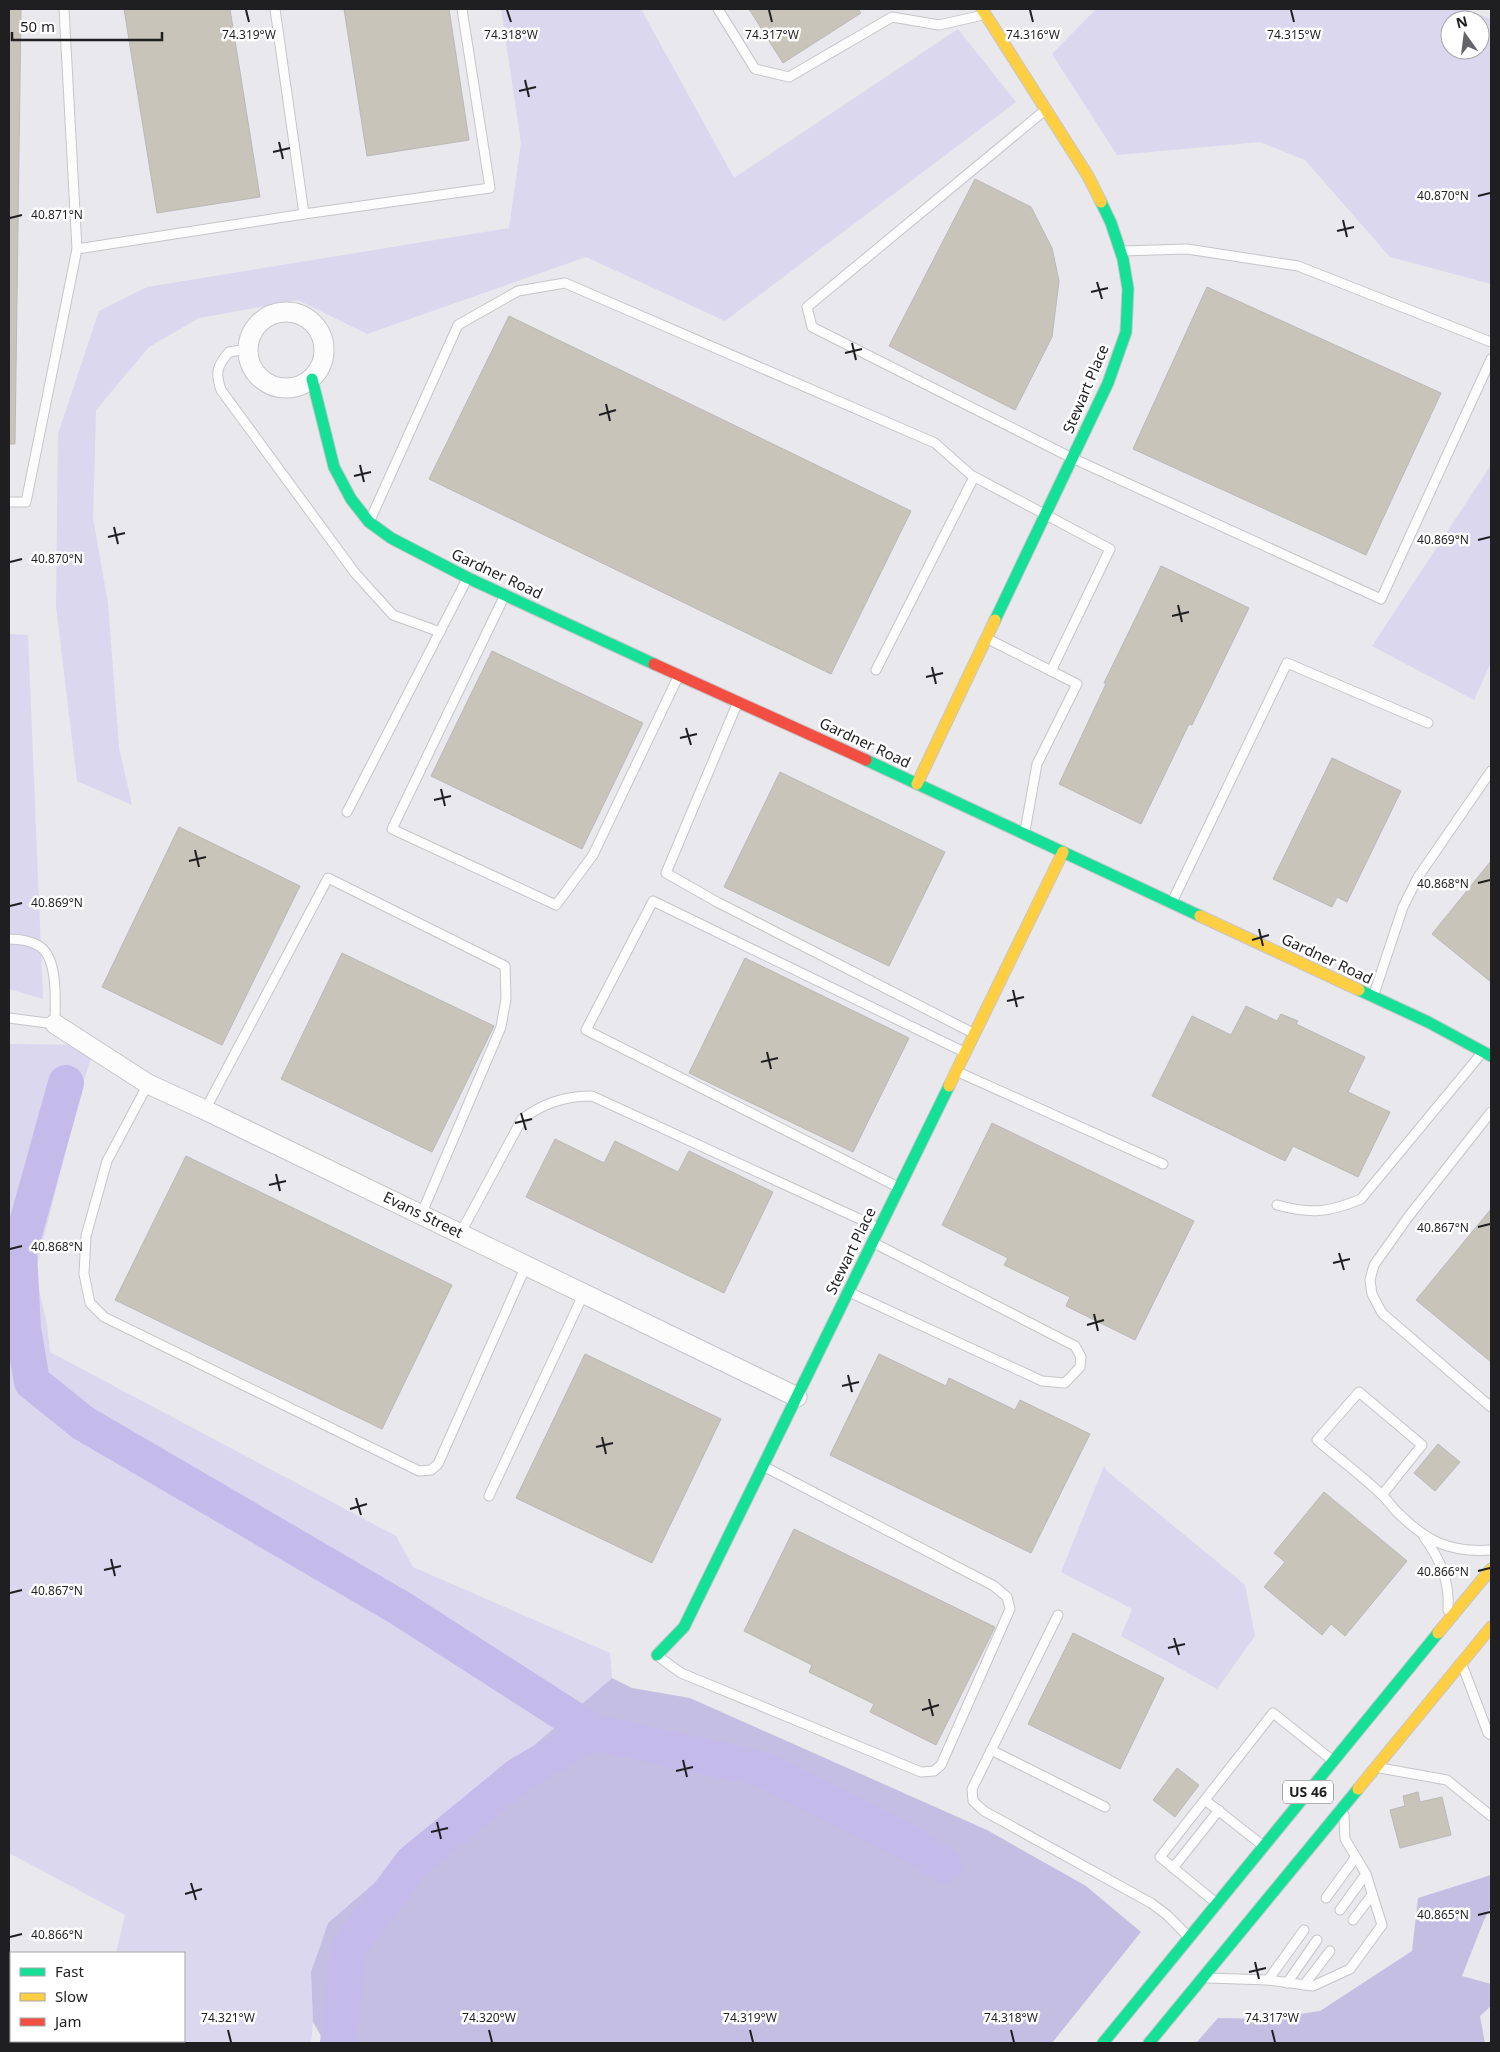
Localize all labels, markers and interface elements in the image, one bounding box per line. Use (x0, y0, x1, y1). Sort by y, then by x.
scale bar (12, 10, 162, 42)
north arrow (1440, 10, 1490, 60)
text: N (1454, 11, 1470, 32)
text: 50 m (20, 16, 55, 36)
text: 74.319°W (222, 26, 276, 43)
text: 74.318°W (484, 26, 538, 43)
text: 74.317°W (745, 26, 799, 43)
text: 74.316°W (1006, 26, 1060, 43)
text: 74.315°W (1267, 26, 1321, 43)
text: 40.870°N (1417, 187, 1469, 204)
text: 40.871°N (31, 206, 83, 223)
street label: Stewart Place (1057, 341, 1113, 436)
text: 40.869°N (1417, 531, 1469, 548)
street label: Gardner Road (449, 543, 546, 603)
text: 40.870°N (31, 550, 83, 567)
street label: Gardner Road (817, 712, 914, 772)
text: 40.868°N (1417, 875, 1469, 892)
text: 40.869°N (31, 894, 83, 911)
street label: Gardner Road (1279, 928, 1376, 988)
street label: Evans Street (380, 1186, 467, 1242)
street label: Stewart Place (820, 1204, 880, 1297)
text: 40.867°N (1417, 1219, 1469, 1236)
text: 40.868°N (31, 1238, 83, 1255)
text: 40.866°N (1417, 1563, 1469, 1580)
text: 40.867°N (31, 1582, 83, 1599)
road number: US 46 (1283, 1780, 1333, 1804)
text: 40.865°N (1417, 1906, 1469, 1923)
text: 40.866°N (31, 1926, 83, 1943)
legend (10, 1952, 185, 2042)
text: Fast (55, 1961, 84, 1981)
text: Slow (55, 1986, 88, 2006)
text: 74.321°W (201, 2009, 255, 2026)
text: 74.320°W (462, 2009, 516, 2026)
text: 74.319°W (723, 2009, 777, 2026)
text: 74.318°W (984, 2009, 1038, 2026)
text: 74.317°W (1245, 2009, 1299, 2026)
text: Jam (53, 2011, 82, 2031)

